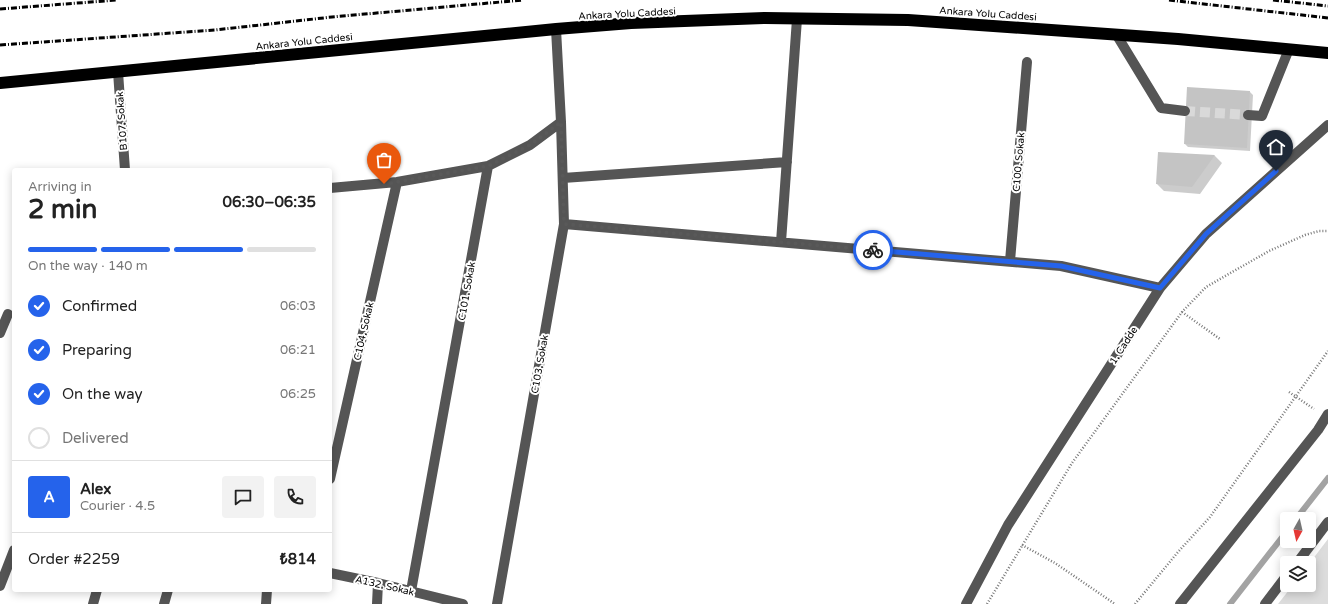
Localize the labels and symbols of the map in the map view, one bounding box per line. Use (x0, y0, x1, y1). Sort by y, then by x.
street label: Ankara Yolu Caddesi (578, 5, 676, 23)
street label: Ankara Yolu Caddesi (939, 5, 1037, 23)
street label: Ankara Yolu Caddesi (255, 31, 353, 53)
street label: B107. Sokak (114, 90, 130, 151)
pin (1259, 130, 1293, 171)
street label: C100. Sokak (1010, 131, 1028, 192)
pin (367, 143, 401, 184)
courier (853, 230, 893, 270)
street label: C101. Sokak (456, 260, 478, 322)
street label: C104. Sokak (351, 300, 377, 362)
street label: 1. Cadde (1107, 324, 1141, 367)
street label: C103. Sokak (529, 333, 551, 395)
north arrow (1280, 512, 1316, 548)
street label: A132. Sokak (354, 573, 416, 599)

